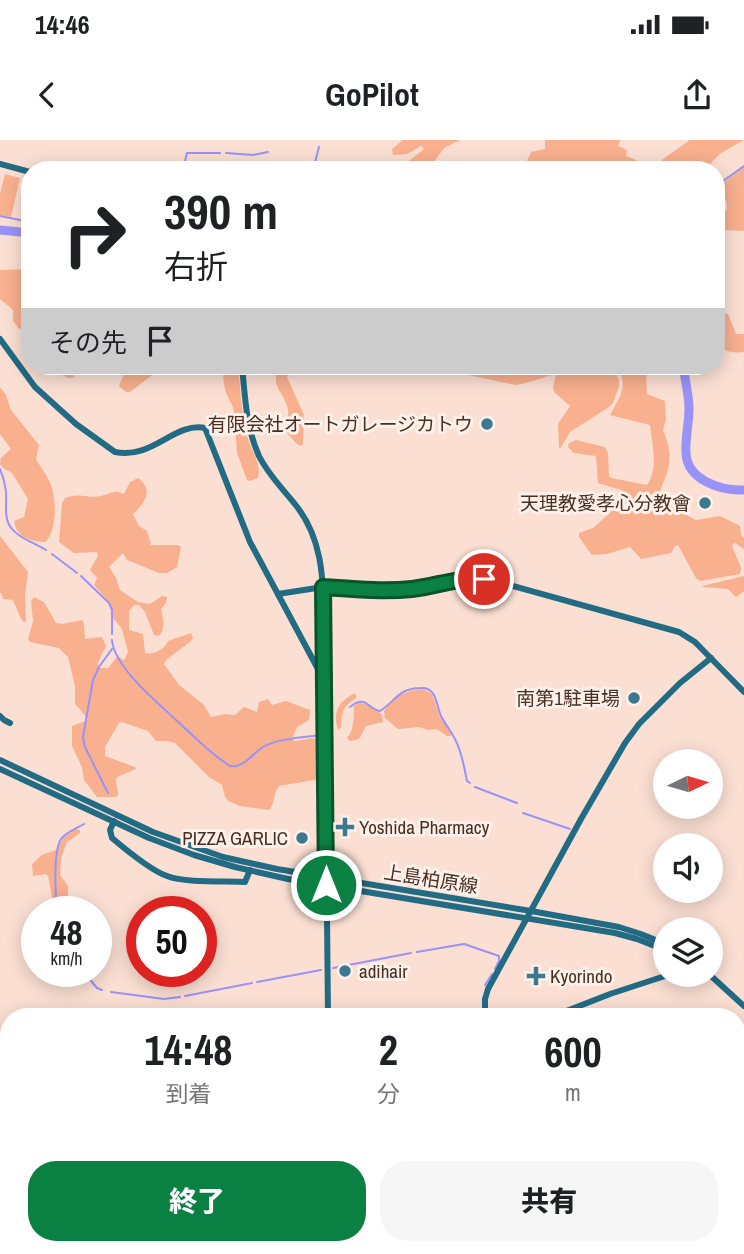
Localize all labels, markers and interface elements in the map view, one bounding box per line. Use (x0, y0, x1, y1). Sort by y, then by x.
text: 14:46 (35, 7, 90, 42)
text: GoPilot (325, 73, 419, 116)
icon: back (28, 76, 66, 114)
icon: share (678, 76, 716, 114)
text: 390 m (164, 178, 278, 244)
icon: right (49, 189, 140, 280)
text: 右折 (164, 245, 228, 288)
icon: arrive (141, 322, 179, 360)
text: その先 (49, 325, 127, 360)
place label: 有限会社オートガレージカトウ (207, 411, 473, 437)
marker: 有限会社オートガレージカトウ (479, 416, 495, 432)
place label: 天理教愛孝心分教會 (520, 490, 691, 516)
marker: 天理教愛孝心分教會 (697, 495, 713, 511)
pin (454, 549, 514, 609)
icon: arrive (465, 560, 503, 598)
place label: 南第1駐車場 (516, 685, 620, 711)
marker: 南第1駐車場 (626, 690, 642, 706)
north arrow (653, 749, 723, 819)
map controls (653, 749, 723, 987)
place label: Yoshida Pharmacy (359, 814, 490, 840)
marker: Yoshida Pharmacy (337, 819, 353, 835)
place label: PIZZA GARLIC (182, 825, 288, 851)
marker: PIZZA GARLIC (294, 830, 310, 846)
button: sound (653, 833, 723, 903)
position arrow (289, 848, 363, 922)
street label: 上島柏原線 (382, 859, 480, 899)
speed limit sign: 50 (126, 896, 217, 987)
text: 48 (51, 909, 82, 956)
button: layers (653, 917, 723, 987)
text: km/h (51, 946, 83, 971)
place label: adihair (359, 958, 408, 984)
marker: adihair (337, 963, 353, 979)
place label: Kyorindo (550, 963, 612, 989)
marker: Kyorindo (528, 968, 544, 984)
text: 14:48 (144, 1022, 232, 1078)
text: 2 (379, 1022, 398, 1078)
text: 600 (544, 1024, 602, 1080)
text: m (565, 1077, 581, 1108)
text: 到着 (165, 1078, 211, 1109)
text: 分 (377, 1078, 400, 1109)
button: 終了 (28, 1161, 366, 1241)
button: 共有 (380, 1161, 718, 1241)

